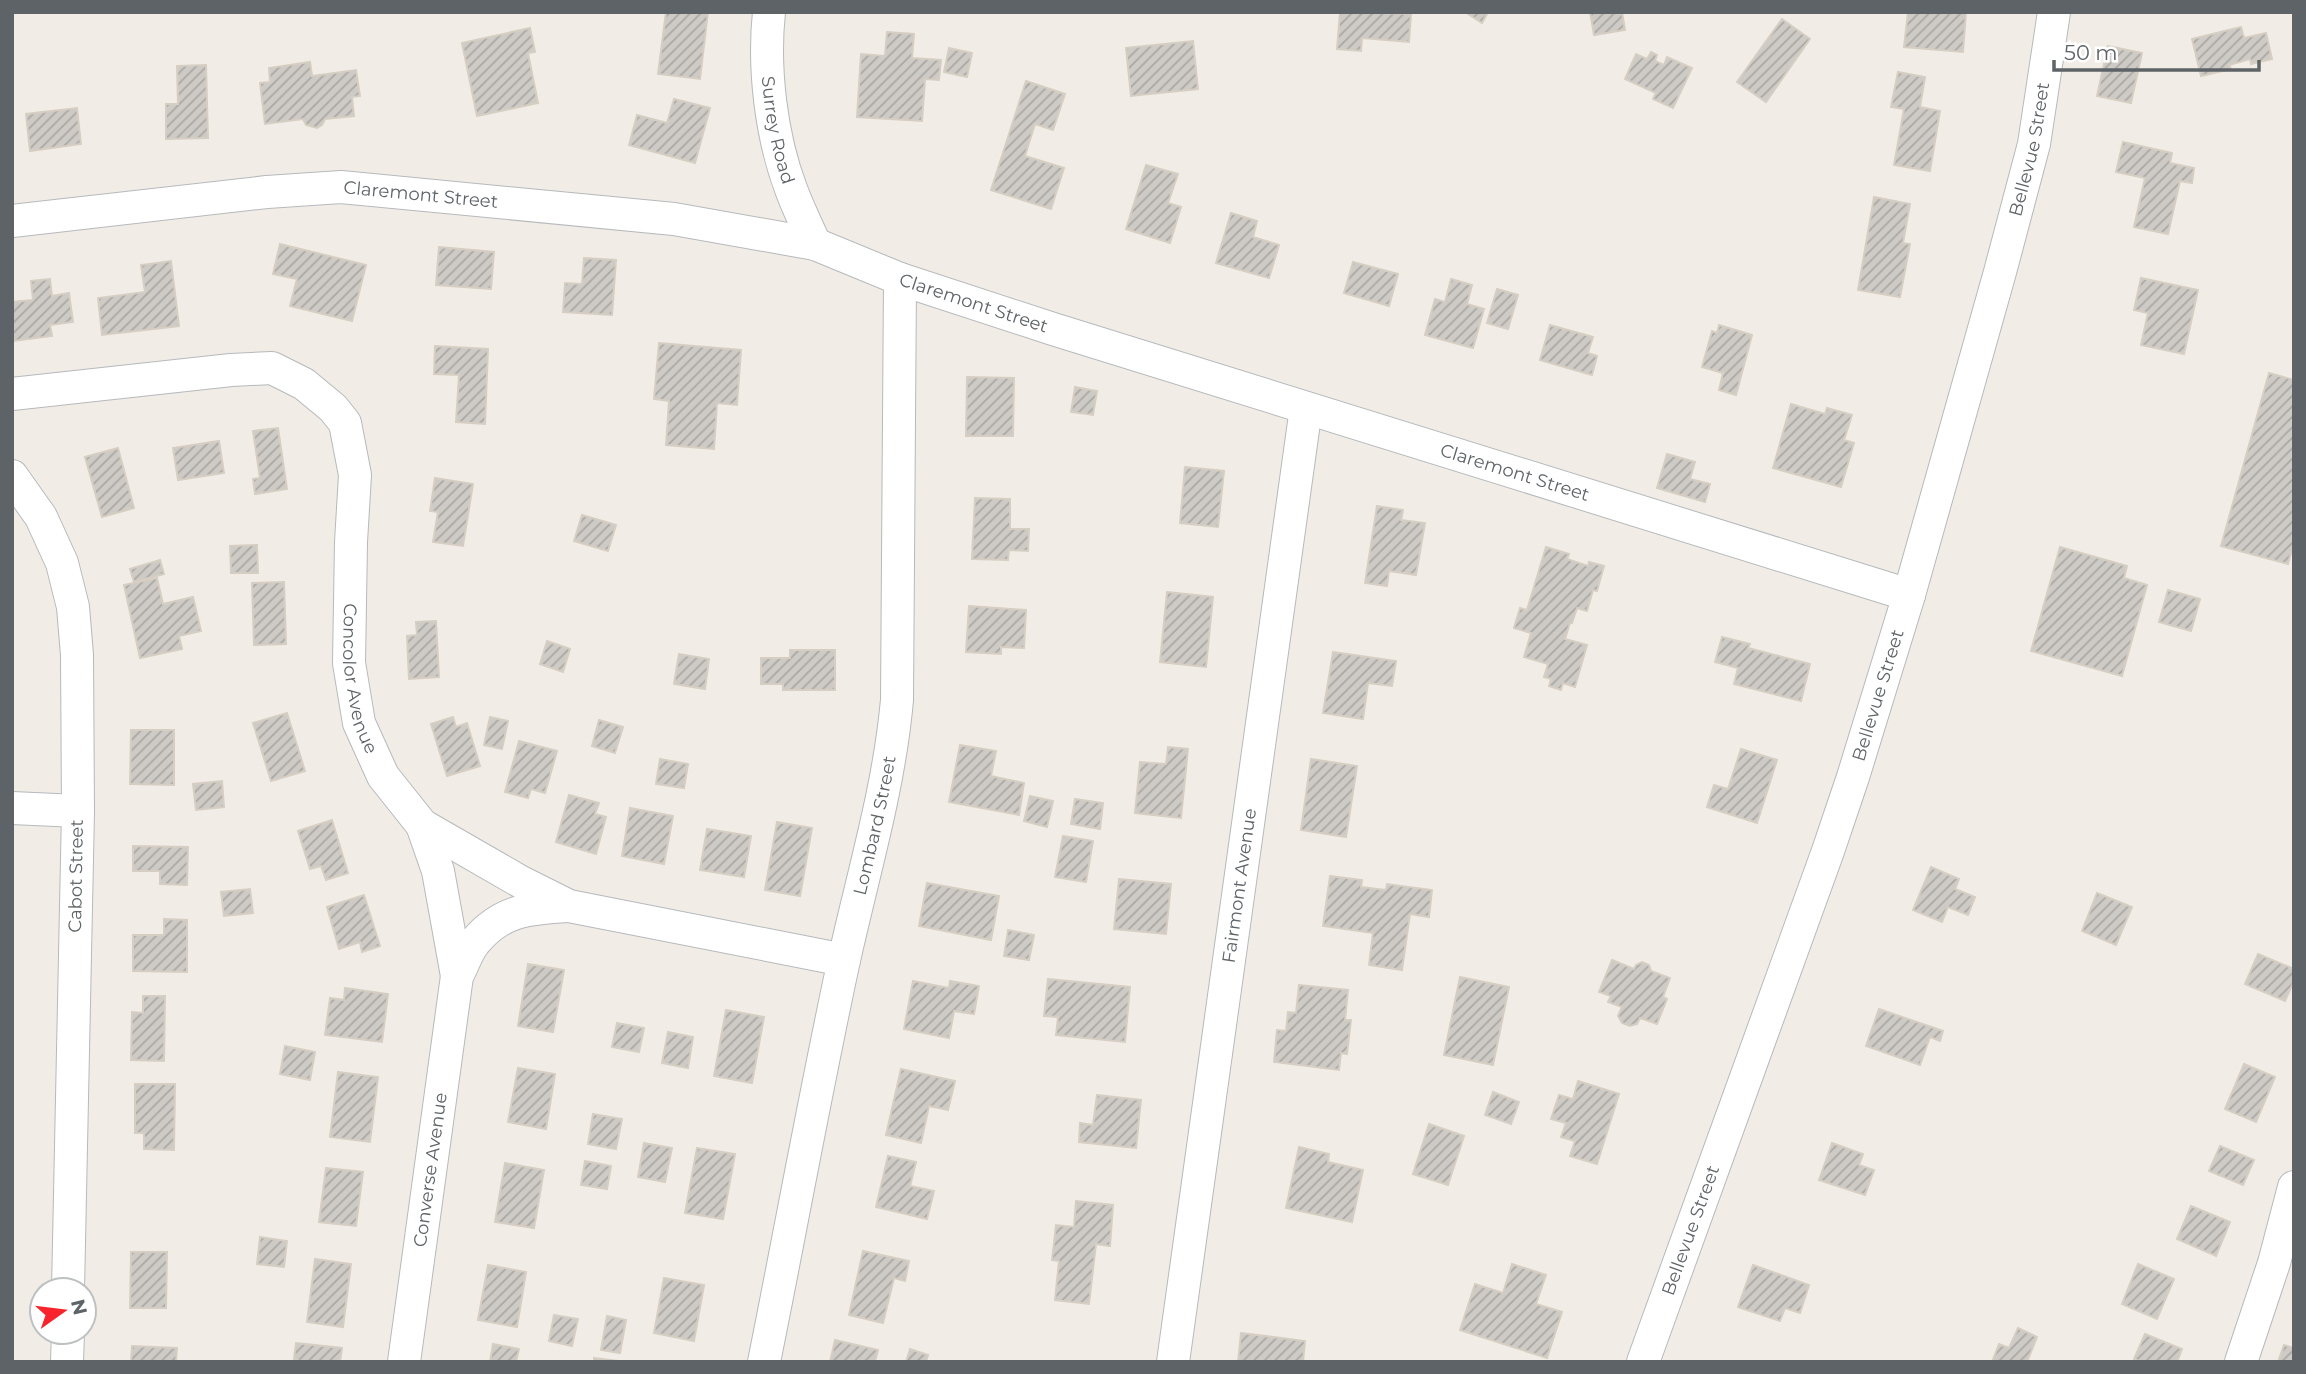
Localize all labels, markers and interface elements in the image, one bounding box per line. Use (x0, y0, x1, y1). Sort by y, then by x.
scale bar (2054, 28, 2259, 72)
text: 50 m (2064, 40, 2118, 65)
street label: Surrey Road (757, 75, 799, 187)
street label: Bellevue Street (2004, 81, 2054, 219)
street label: Claremont Street (343, 176, 499, 213)
street label: Claremont Street (897, 269, 1051, 338)
street label: Claremont Street (1437, 439, 1592, 506)
street label: Concolor Avenue (338, 603, 383, 757)
street label: Bellevue Street (1848, 627, 1909, 764)
street label: Lombard Street (849, 754, 901, 897)
street label: Fairmont Avenue (1218, 807, 1261, 964)
street label: Cabot Street (64, 819, 88, 933)
street label: Converse Avenue (409, 1091, 452, 1248)
street label: Bellevue Street (1657, 1162, 1724, 1298)
north arrow (28, 1276, 98, 1346)
text: N (66, 1297, 92, 1317)

